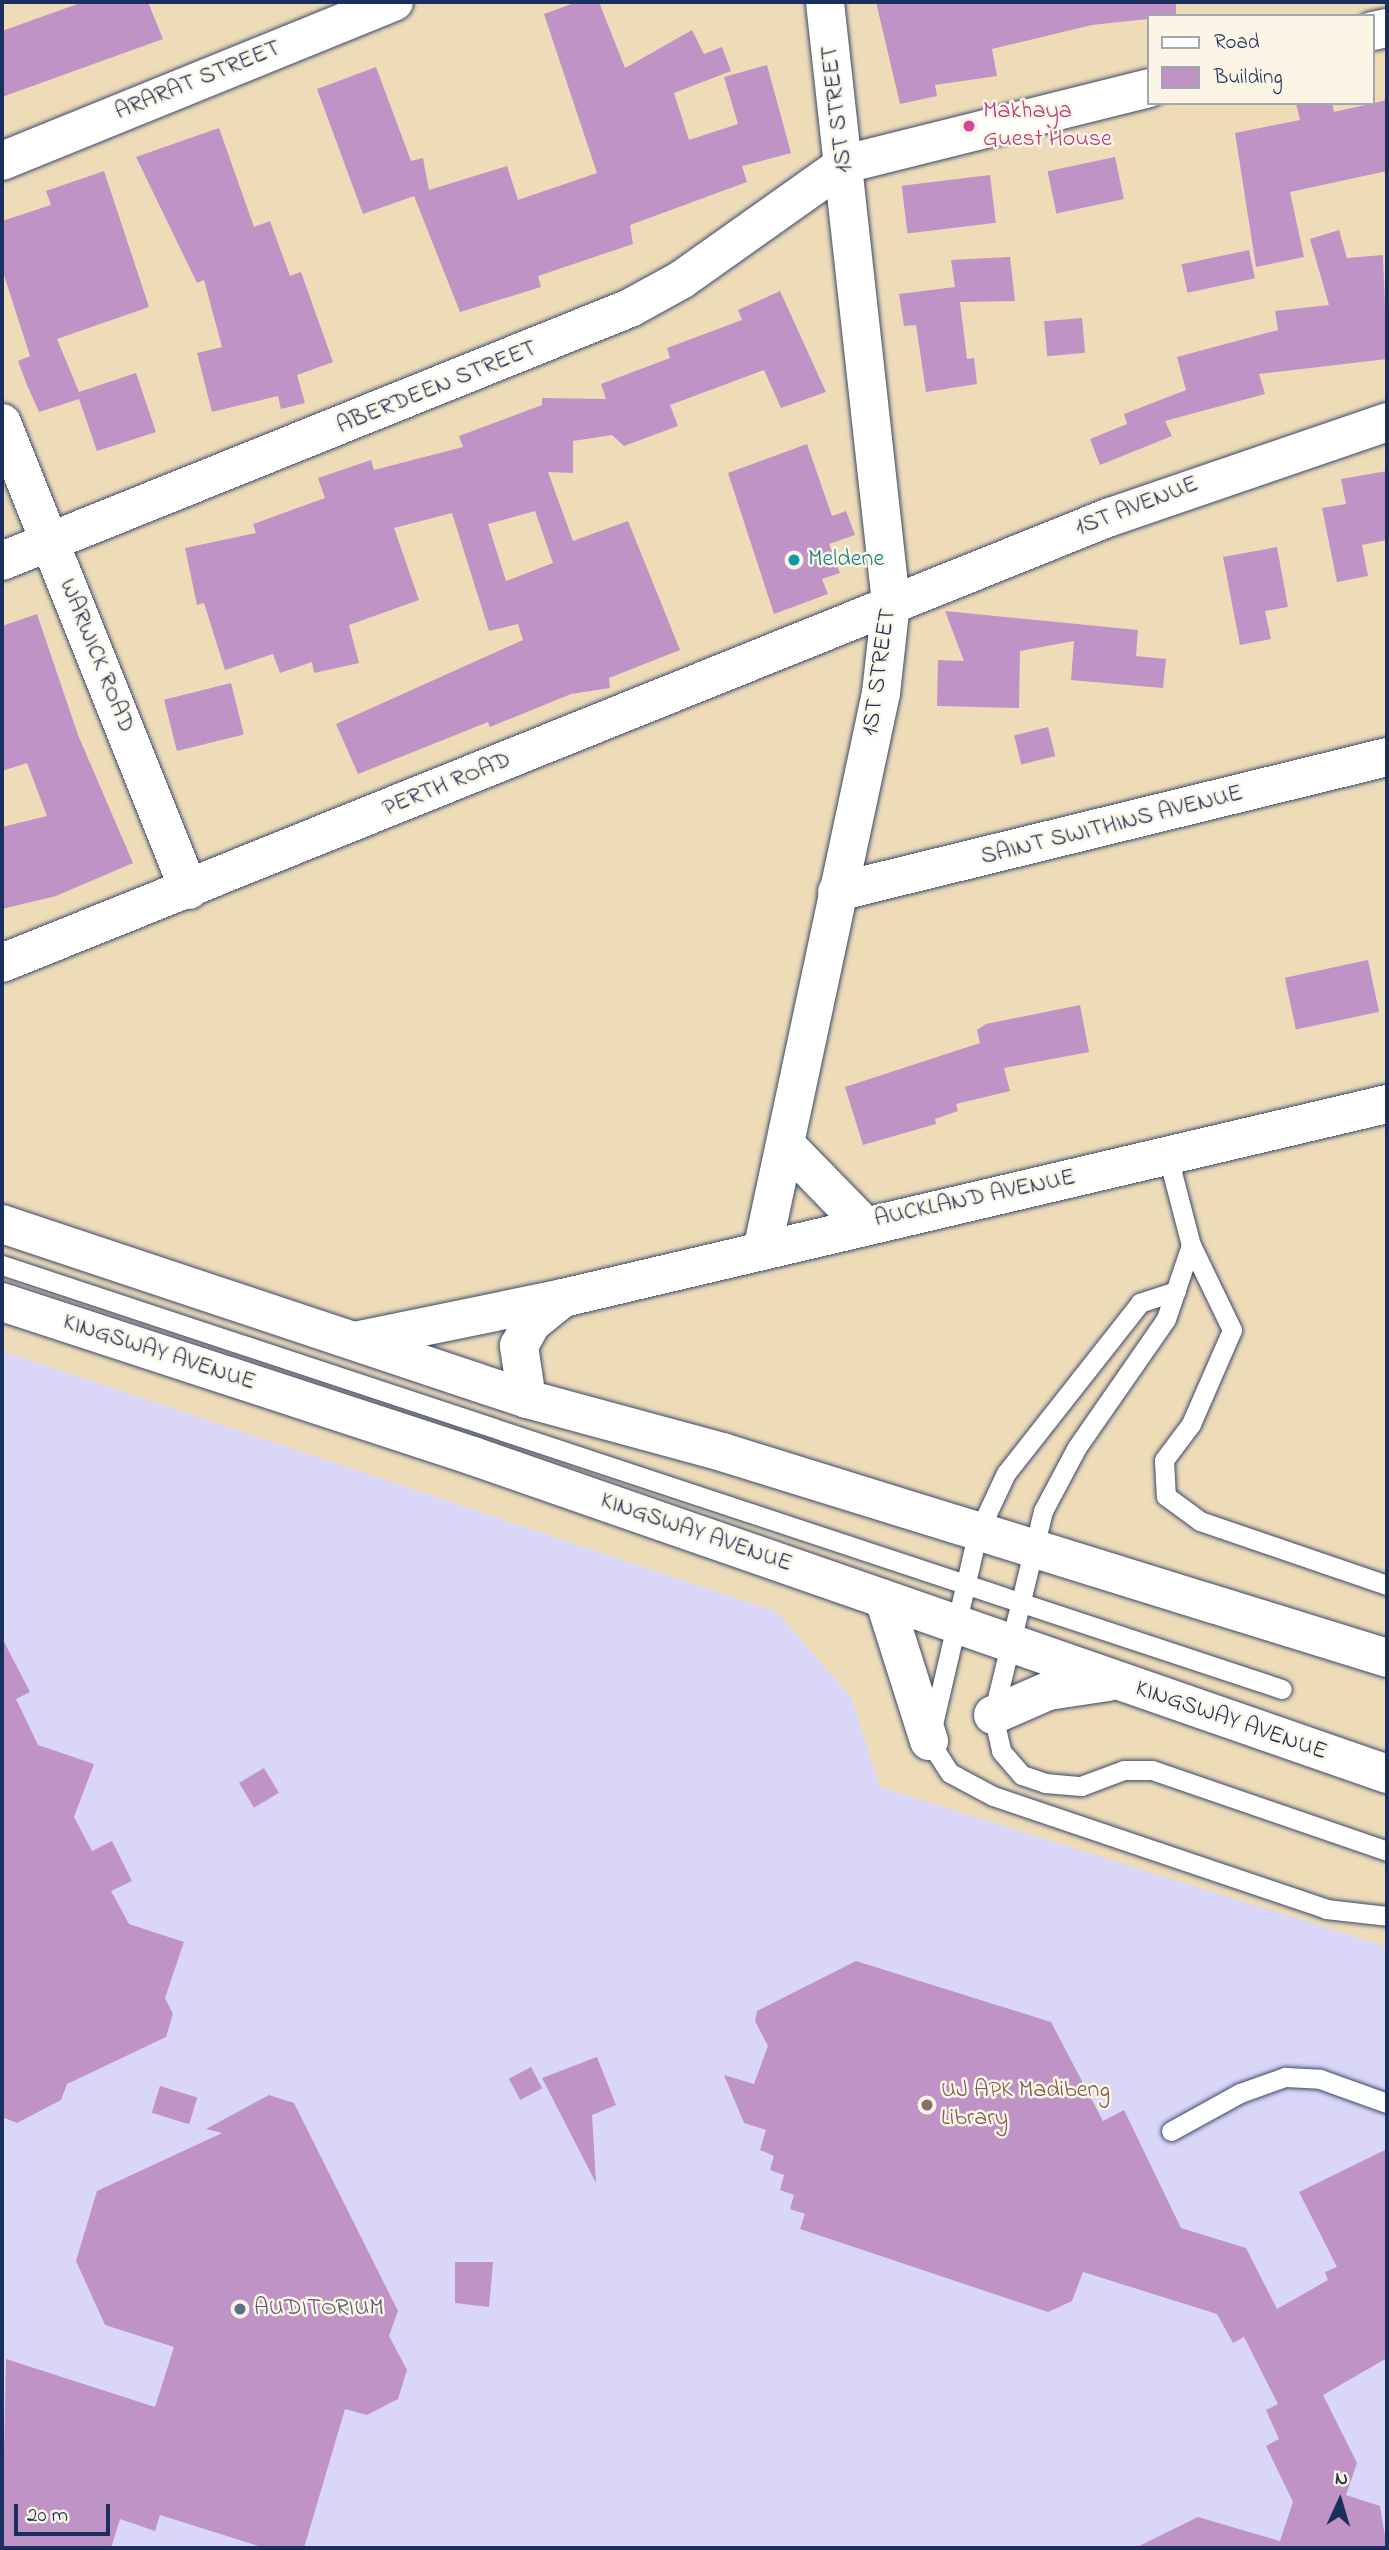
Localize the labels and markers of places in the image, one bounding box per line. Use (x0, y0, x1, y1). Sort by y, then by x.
place label: Makhaya Guest House (983, 98, 1112, 154)
marker: Makhaya Guest House (961, 118, 977, 134)
place label: Meldene (808, 546, 884, 574)
marker: Meldene (786, 552, 802, 568)
place label: UJ APK Madibeng Library (941, 2077, 1110, 2133)
marker: UJ APK Madibeng Library (919, 2097, 935, 2113)
place label: AUDITORIUM (254, 2295, 384, 2323)
marker: AUDITORIUM (232, 2301, 248, 2317)

